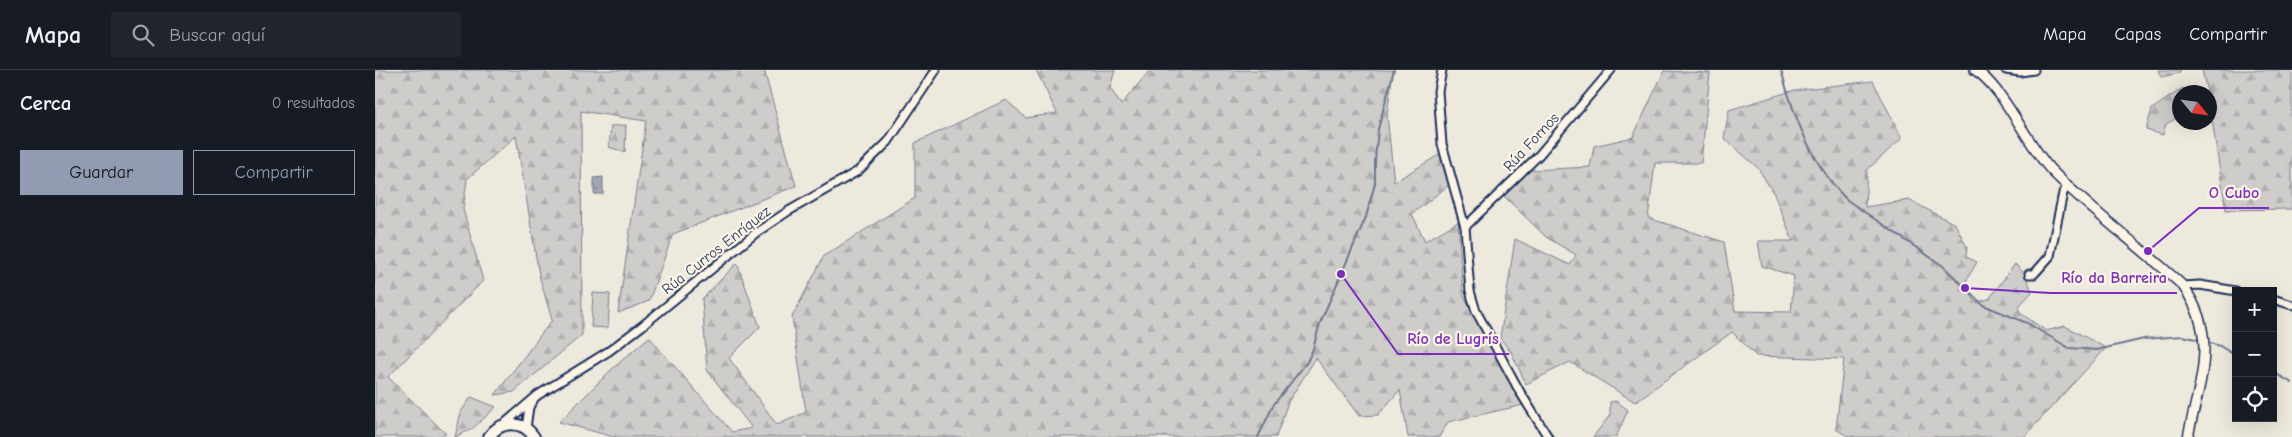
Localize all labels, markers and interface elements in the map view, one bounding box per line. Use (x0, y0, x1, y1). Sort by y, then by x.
search box (111, 12, 461, 57)
text: Mapa (25, 21, 81, 49)
icon: search (129, 21, 157, 49)
text: Buscar aquí (169, 24, 265, 46)
text: Mapa (2043, 24, 2086, 45)
text: Capas (2114, 24, 2161, 45)
text: Compartir (2189, 24, 2267, 45)
north arrow (2172, 85, 2217, 130)
text: Cerca (20, 91, 71, 115)
text: 0 resultados (272, 94, 355, 112)
street label: Rúa Fornos (1499, 109, 1563, 175)
button: Guardar (20, 150, 183, 195)
button: Compartir (193, 150, 355, 195)
callout: O Cubo (2199, 177, 2269, 208)
text: O Cubo (2209, 184, 2259, 202)
street label: Rúa Curros Enríquez (658, 202, 774, 298)
callout: Río da Barreira (2051, 262, 2177, 293)
text: Río da Barreira (2061, 269, 2167, 287)
map controls (2232, 287, 2277, 422)
button: + (2232, 287, 2277, 332)
callout: Río de Lugrís (1398, 323, 1509, 354)
text: Río de Lugrís (1407, 330, 1499, 348)
button: − (2232, 332, 2277, 377)
button: locate (2232, 377, 2277, 422)

